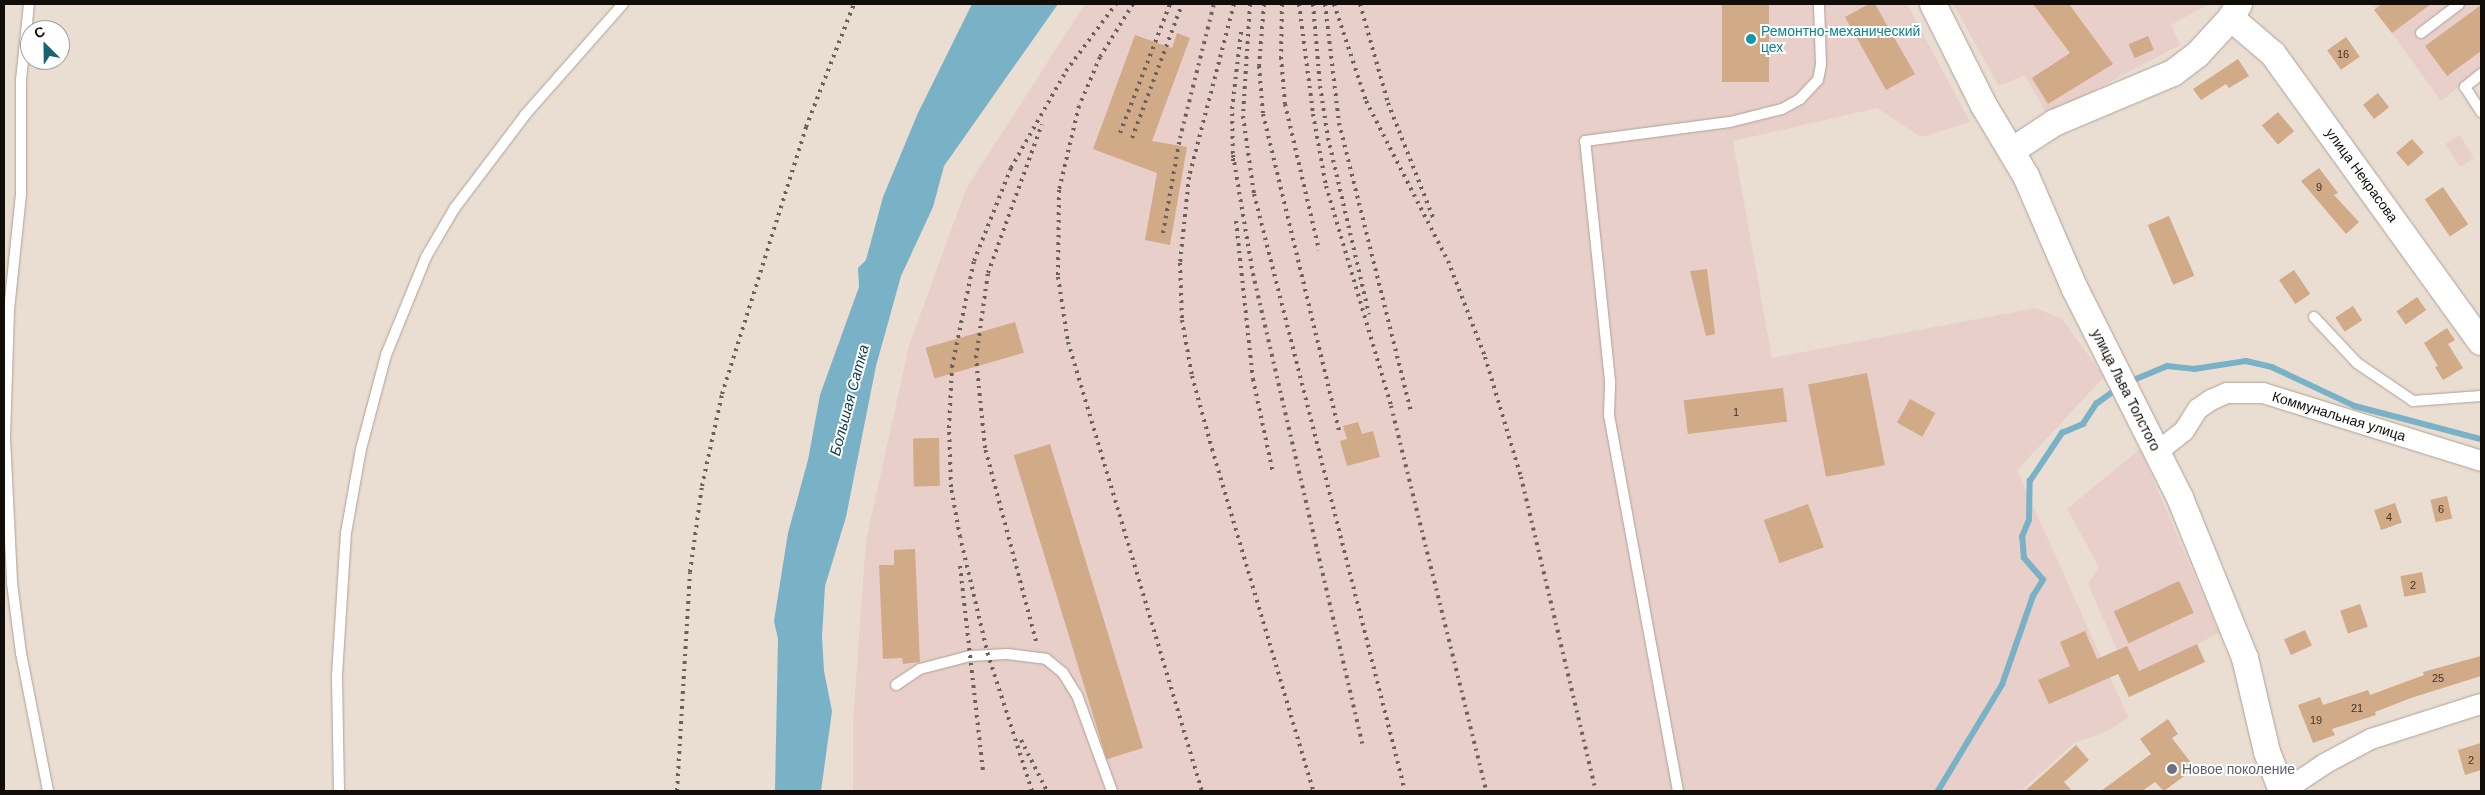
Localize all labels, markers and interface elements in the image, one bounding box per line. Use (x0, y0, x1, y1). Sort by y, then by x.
north arrow (20, 20, 70, 70)
text: С (32, 23, 47, 41)
place label: Ремонтно-механический цех (1761, 23, 1920, 56)
marker: Ремонтно-механический цех (1745, 33, 1757, 45)
house number: 16 (2337, 47, 2349, 61)
street label: улица Некрасова (2322, 125, 2402, 225)
house number: 9 (2316, 180, 2322, 194)
street label: улица Льва Толстого (2088, 326, 2164, 454)
water label: Большая Сатка (826, 342, 872, 458)
street label: Коммунальная улица (2270, 388, 2408, 444)
house number: 1 (1733, 405, 1739, 419)
house number: 6 (2438, 502, 2444, 516)
house number: 4 (2386, 510, 2392, 524)
house number: 2 (2410, 578, 2416, 592)
house number: 25 (2432, 671, 2444, 685)
house number: 21 (2351, 701, 2363, 715)
house number: 19 (2310, 713, 2322, 727)
house number: 2 (2468, 753, 2474, 767)
place label: Новое поколение (2182, 761, 2295, 777)
marker: Новое поколение (2166, 763, 2178, 775)

